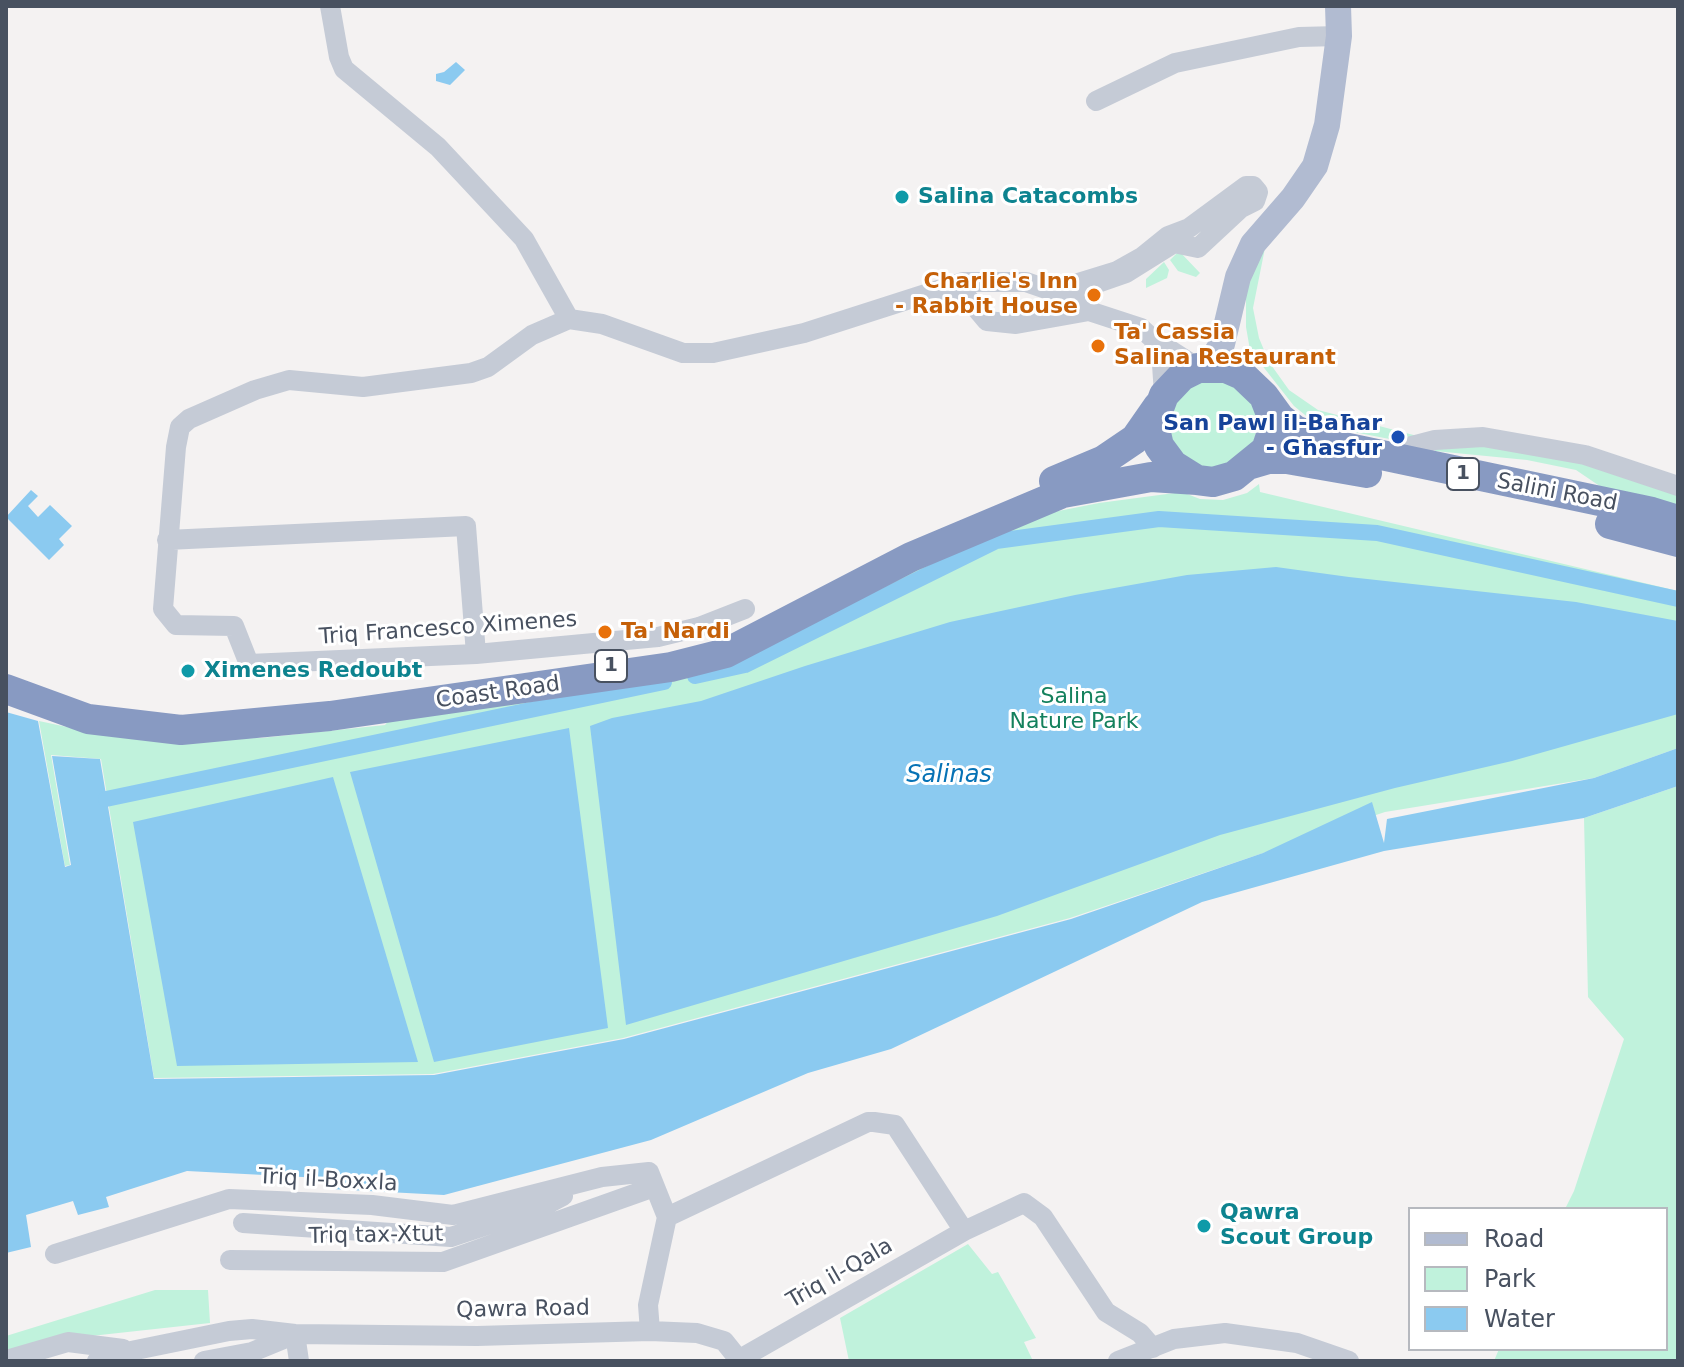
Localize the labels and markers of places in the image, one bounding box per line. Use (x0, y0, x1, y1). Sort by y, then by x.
place label: Salina Catacombs (918, 184, 1138, 210)
marker: Salina Catacombs (893, 188, 911, 206)
place label: Charlie's Inn - Rabbit House (895, 269, 1078, 320)
marker: Charlie's Inn - Rabbit House (1085, 286, 1103, 304)
place label: Ta' Cassia Salina Restaurant (1114, 320, 1336, 372)
marker: Ta' Cassia Salina Restaurant (1089, 337, 1107, 355)
place label: San Pawl il-Baħar - Għasfur (1163, 411, 1382, 462)
marker: San Pawl il-Baħar - Għasfur (1389, 428, 1407, 446)
place label: Ta' Nardi (621, 619, 730, 645)
marker: Ta' Nardi (596, 623, 614, 641)
place label: Ximenes Redoubt (204, 658, 422, 684)
marker: Ximenes Redoubt (179, 662, 197, 680)
place label: Qawra Scout Group (1220, 1200, 1373, 1252)
marker: Qawra Scout Group (1195, 1217, 1213, 1235)

